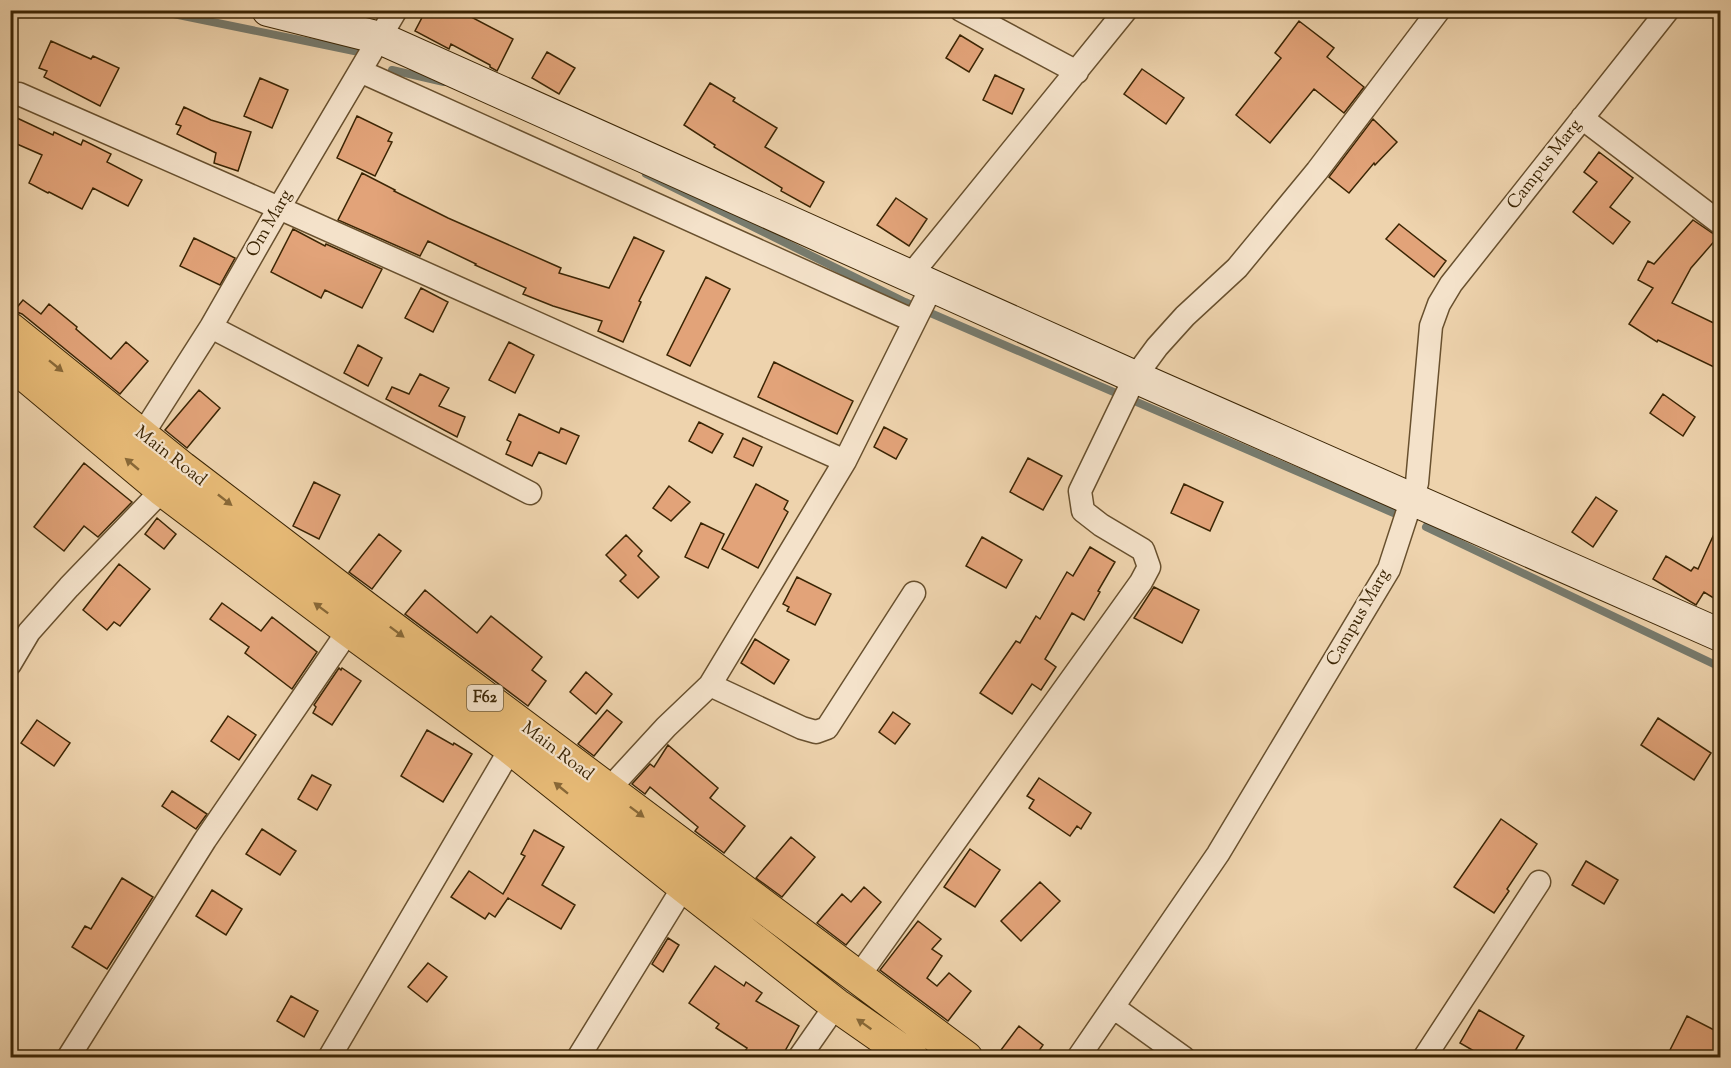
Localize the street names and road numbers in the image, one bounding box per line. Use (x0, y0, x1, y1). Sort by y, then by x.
street label: Campus Marg (1501, 114, 1589, 216)
street label: Om Marg (240, 185, 300, 263)
street label: Main Road (129, 421, 211, 493)
street label: Campus Marg (1321, 564, 1398, 672)
road number: F62 (467, 685, 503, 711)
street label: Main Road (515, 716, 599, 788)

